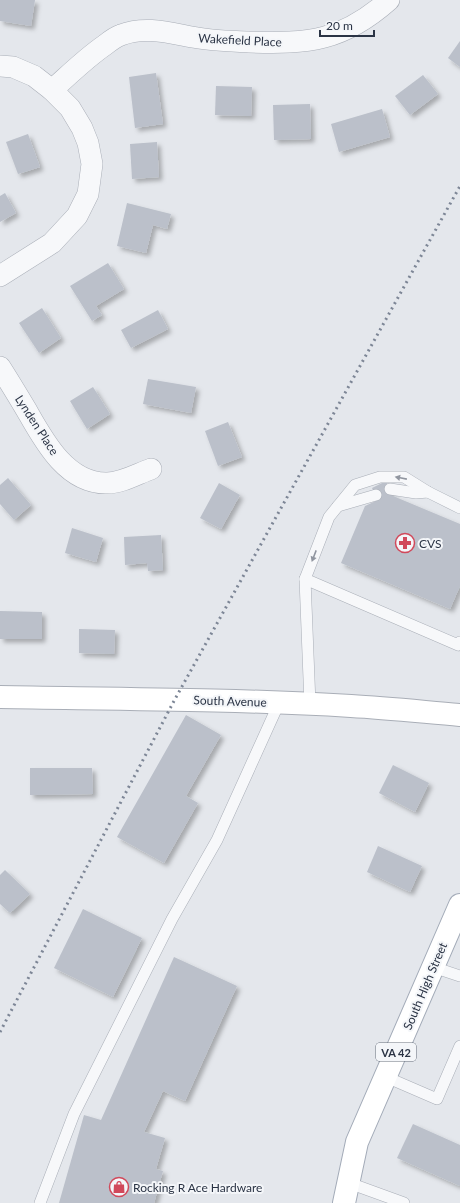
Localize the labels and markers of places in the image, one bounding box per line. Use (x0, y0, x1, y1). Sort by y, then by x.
pharmacy icon: CVS (394, 532, 416, 554)
place label: CVS (419, 536, 441, 551)
shop icon: Rocking R Ace Hardware (108, 1176, 130, 1198)
place label: Rocking R Ace Hardware (133, 1180, 262, 1195)

